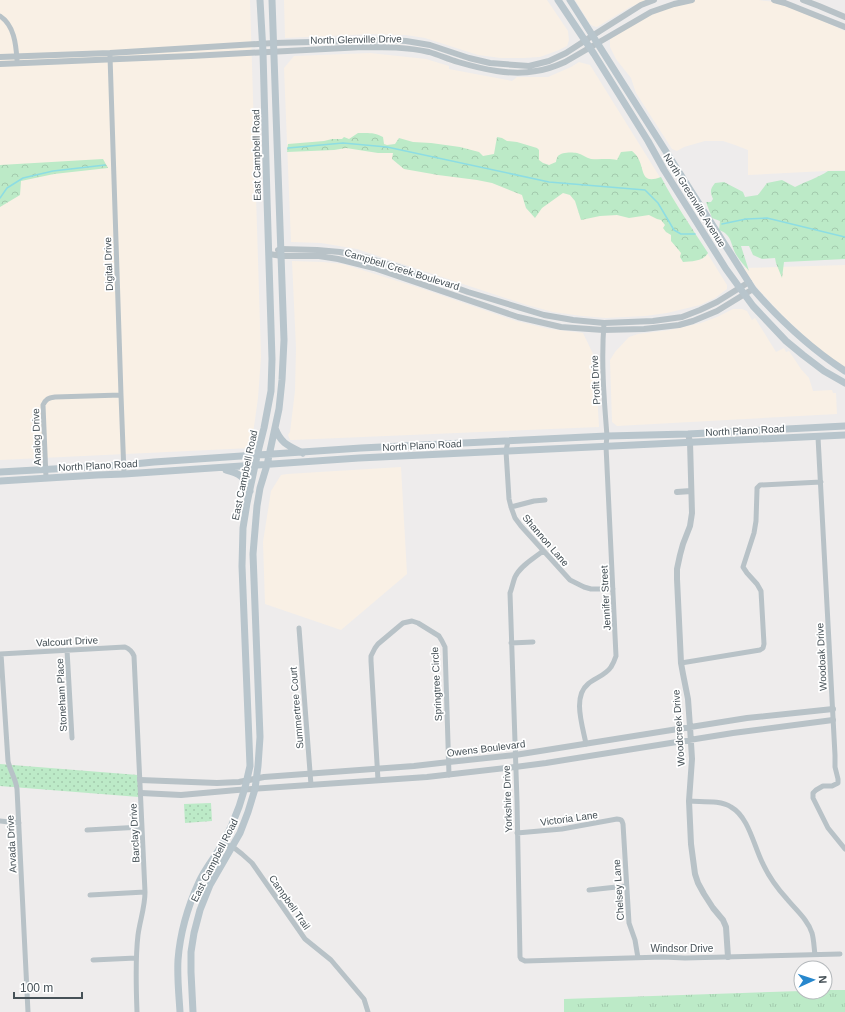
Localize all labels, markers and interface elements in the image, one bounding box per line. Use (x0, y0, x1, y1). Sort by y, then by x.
street label: North Glenville Drive (310, 33, 402, 46)
street label: East Campbell Road (250, 109, 263, 201)
street label: North Greenville Avenue (661, 151, 728, 249)
street label: Digital Drive (102, 236, 115, 291)
street label: Campbell Creek Boulevard (343, 247, 461, 292)
street label: Profit Drive (589, 355, 602, 405)
street label: Analog Drive (30, 408, 43, 466)
street label: North Plano Road (705, 423, 785, 438)
street label: East Campbell Road (230, 429, 259, 521)
street label: North Plano Road (382, 438, 462, 453)
street label: North Plano Road (58, 458, 138, 473)
street label: Shannon Lane (520, 512, 571, 569)
street label: Jennifer Street (598, 565, 613, 631)
street label: Woodoak Drive (814, 622, 829, 691)
street label: Valcourt Drive (36, 634, 99, 649)
street label: Springtree Circle (429, 646, 444, 721)
street label: Stoneham Place (54, 658, 69, 732)
street label: Summertree Court (287, 666, 306, 749)
street label: Woodcreek Drive (670, 689, 687, 767)
street label: Owens Boulevard (446, 738, 526, 759)
street label: Yorkshire Drive (501, 765, 514, 833)
street label: Barclay Drive (127, 803, 142, 863)
street label: Victoria Lane (539, 809, 599, 828)
street label: Arvada Drive (4, 814, 19, 873)
street label: East Campbell Road (189, 817, 240, 904)
street label: Chelsey Lane (611, 859, 626, 921)
street label: Campbell Trail (267, 873, 312, 932)
street label: Windsor Drive (651, 943, 714, 954)
north arrow (793, 960, 833, 1000)
scale bar (14, 974, 82, 1000)
text: N (817, 975, 829, 984)
text: 100 m (20, 981, 53, 995)

